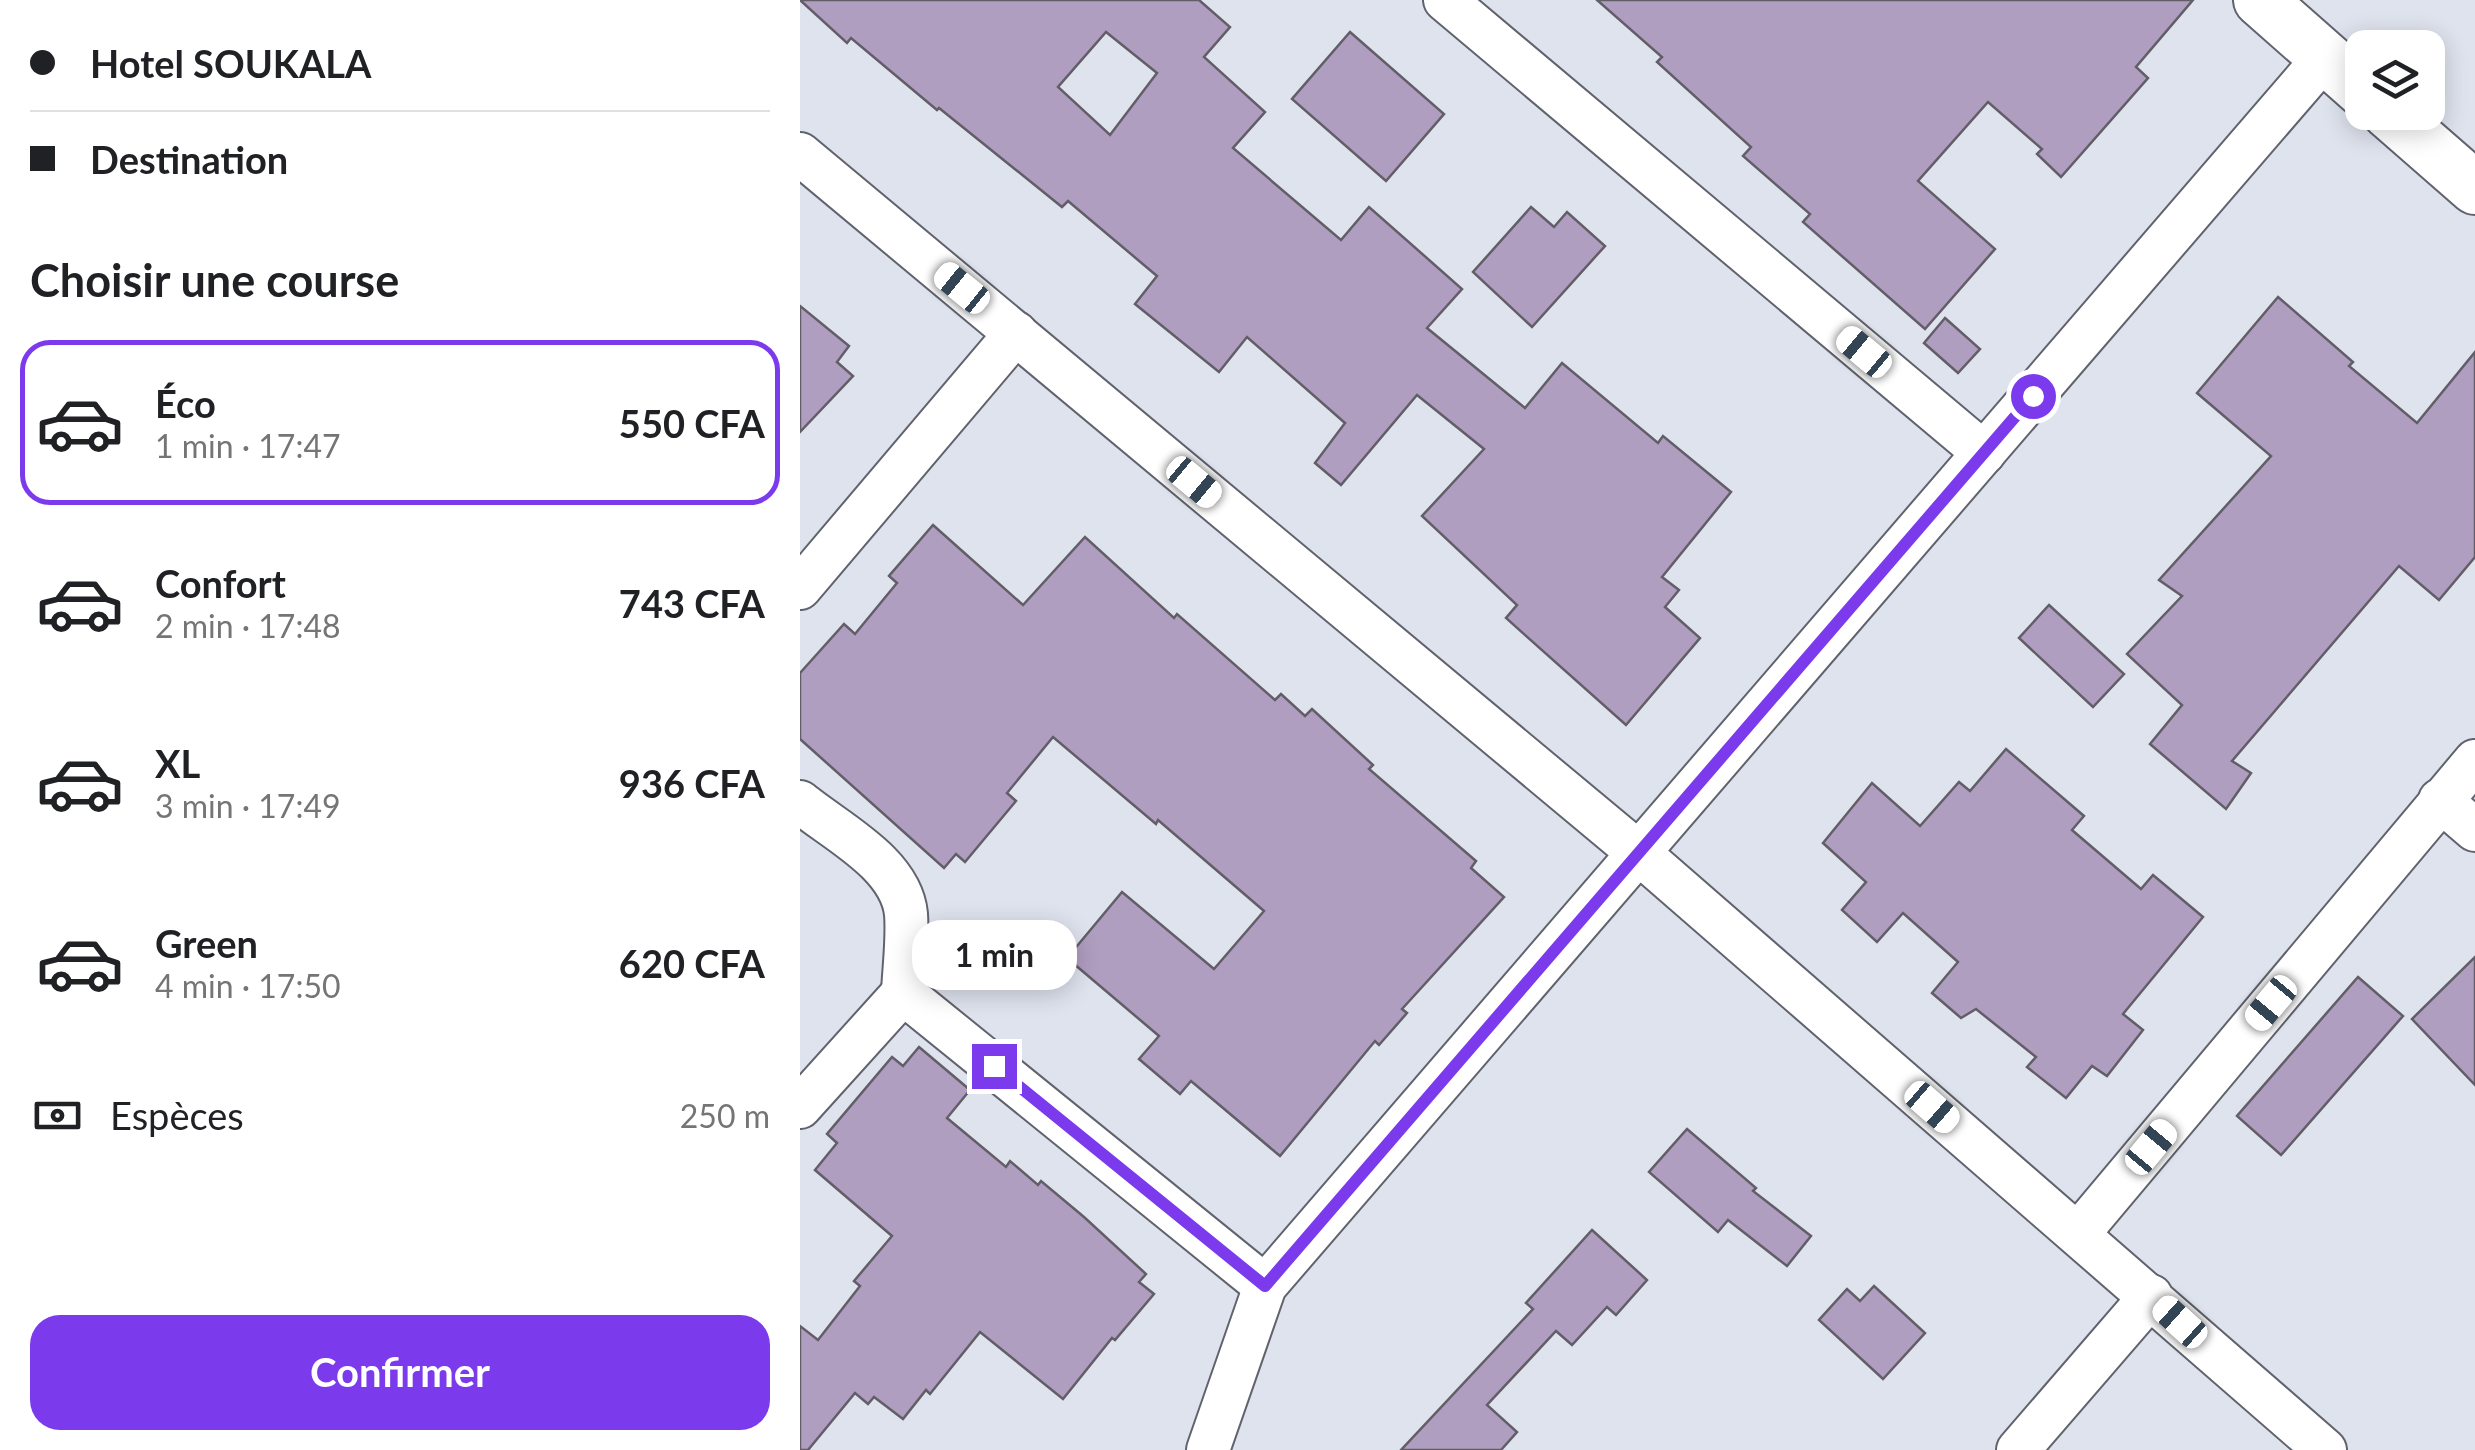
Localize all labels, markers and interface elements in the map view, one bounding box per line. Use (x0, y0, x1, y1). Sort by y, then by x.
map controls (2345, 30, 2445, 130)
button: layers (2345, 30, 2445, 130)
text: Hotel SOUKALA (90, 40, 371, 86)
text: Destination (90, 136, 288, 182)
text: Choisir une course (30, 253, 399, 307)
car (929, 257, 995, 319)
car (1831, 321, 1897, 383)
route start (2011, 374, 2056, 419)
icon: car (35, 378, 125, 468)
text: Éco (155, 380, 216, 426)
text: 550 CFA (619, 400, 765, 446)
text: 1 min · 17:47 (155, 426, 341, 465)
car (1161, 451, 1227, 513)
icon: car (35, 558, 125, 648)
text: Confort (155, 560, 286, 606)
text: 743 CFA (619, 580, 765, 626)
text: 2 min · 17:48 (155, 606, 341, 645)
icon: car (35, 738, 125, 828)
text: XL (155, 740, 200, 786)
text: 936 CFA (619, 760, 765, 806)
text: 3 min · 17:49 (155, 786, 341, 825)
icon: car (35, 918, 125, 1008)
text: Green (155, 920, 258, 966)
callout: 1 min (911, 921, 1076, 991)
text: 1 min (955, 935, 1034, 974)
text: 620 CFA (619, 940, 765, 986)
text: 4 min · 17:50 (155, 966, 341, 1005)
car (2240, 970, 2302, 1036)
route end (972, 1044, 1017, 1089)
car (1900, 1076, 1964, 1138)
icon: cash (30, 1088, 85, 1143)
text: Espèces (110, 1092, 244, 1138)
text: 250 m (680, 1096, 770, 1135)
car (2120, 1114, 2182, 1180)
car (2148, 1291, 2212, 1353)
button: Confirmer (30, 1315, 770, 1430)

